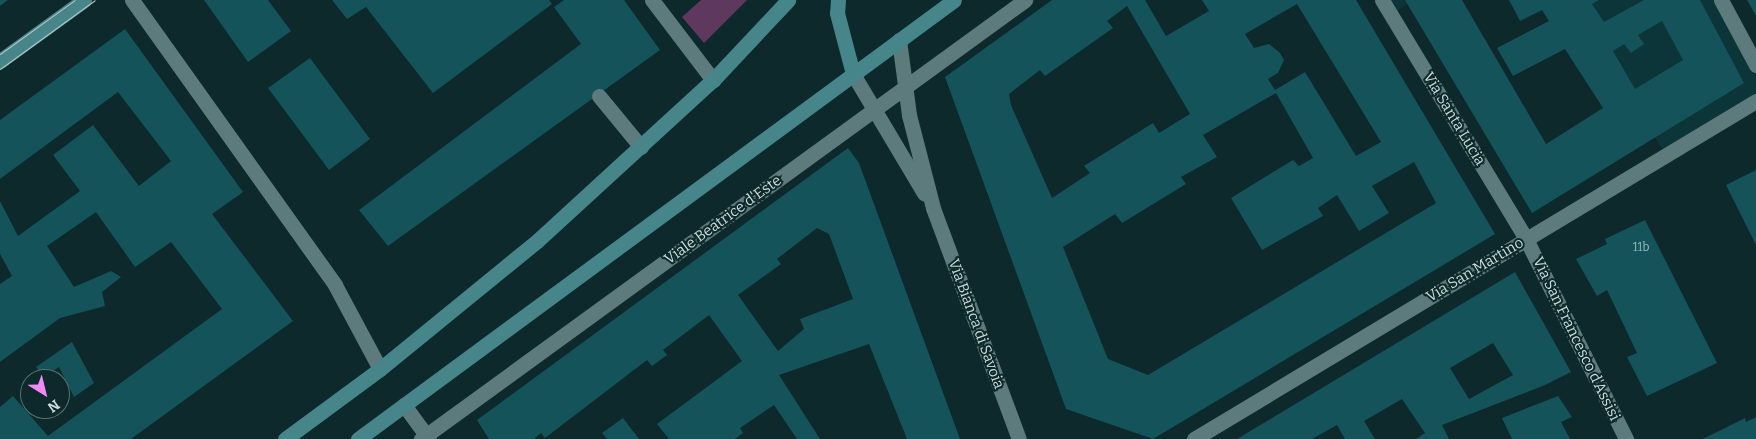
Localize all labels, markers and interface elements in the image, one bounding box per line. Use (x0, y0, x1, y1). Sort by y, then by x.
street label: Via Santa Lucia (1419, 69, 1489, 169)
street label: Viale Beatrice d'Este (661, 171, 785, 269)
street label: Via San Martino (1423, 234, 1527, 306)
house number: 11b (1633, 241, 1649, 255)
street label: Via San Francesco d'Assisi (1528, 254, 1624, 424)
street label: Via Bianca di Savoia (944, 257, 1008, 391)
north arrow (20, 369, 70, 419)
text: N (44, 396, 63, 416)

